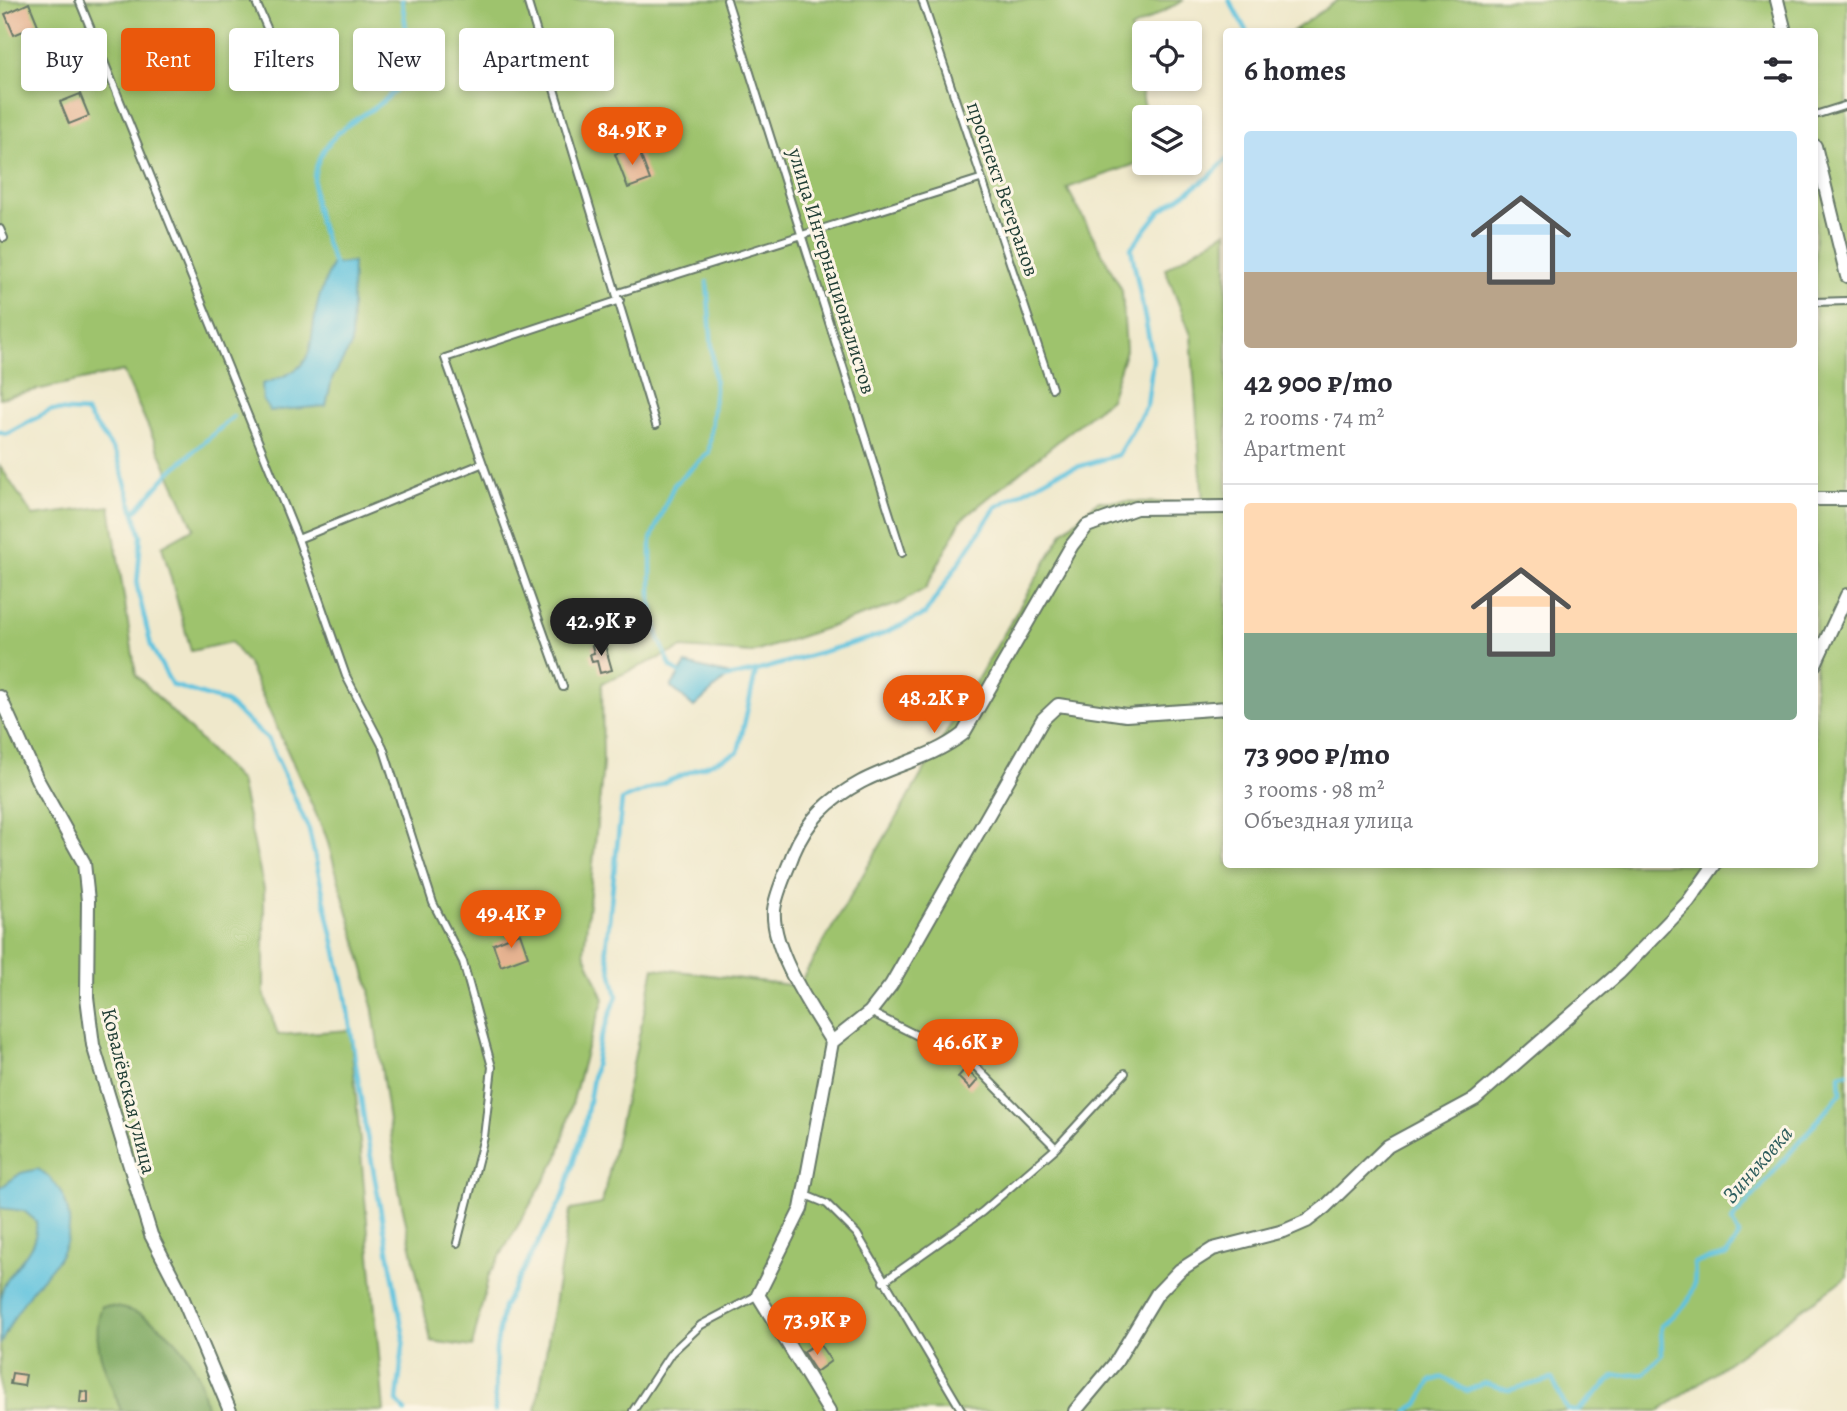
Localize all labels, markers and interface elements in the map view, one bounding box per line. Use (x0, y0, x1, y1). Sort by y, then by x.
map controls (1132, 21, 1202, 175)
button: locate (1132, 21, 1202, 91)
chip: Buy (21, 28, 107, 91)
chip: Rent (121, 28, 215, 91)
chip: Filters (229, 28, 339, 91)
chip: New (353, 28, 445, 91)
chip: Apartment (459, 28, 614, 91)
text: 6 homes (1244, 50, 1346, 90)
icon: filters (1759, 51, 1797, 89)
street label: проспект Ветеранов (960, 98, 1046, 280)
button: layers (1132, 105, 1202, 175)
pin: 84.9K ₽ (567, 108, 697, 167)
text: 84.9K ₽ (597, 114, 667, 145)
street label: улица Интернационалистов (781, 144, 883, 397)
icon: home (1458, 177, 1584, 303)
text: 42 900 ₽/mo (1244, 362, 1393, 402)
text: 2 rooms · 74 m² (1244, 402, 1384, 433)
text: Apartment (1244, 433, 1346, 464)
icon: home (1458, 549, 1584, 675)
pin: 42.9K ₽ (536, 598, 666, 658)
text: 42.9K ₽ (566, 605, 636, 636)
pin: 48.2K ₽ (869, 676, 999, 735)
text: 48.2K ₽ (899, 682, 969, 713)
text: 73 900 ₽/mo (1244, 734, 1390, 774)
text: 3 rooms · 98 m² (1244, 774, 1385, 805)
text: Объездная улица (1244, 805, 1413, 836)
pin: 49.4K ₽ (446, 890, 576, 950)
text: 49.4K ₽ (476, 897, 546, 928)
street label: Ковалёвская улица (95, 1005, 163, 1177)
pin: 46.6K ₽ (903, 1020, 1033, 1079)
text: 46.6K ₽ (933, 1026, 1003, 1057)
water label: Зиньковка (1715, 1119, 1800, 1210)
pin: 73.9K ₽ (752, 1298, 882, 1357)
text: 73.9K ₽ (783, 1304, 851, 1335)

